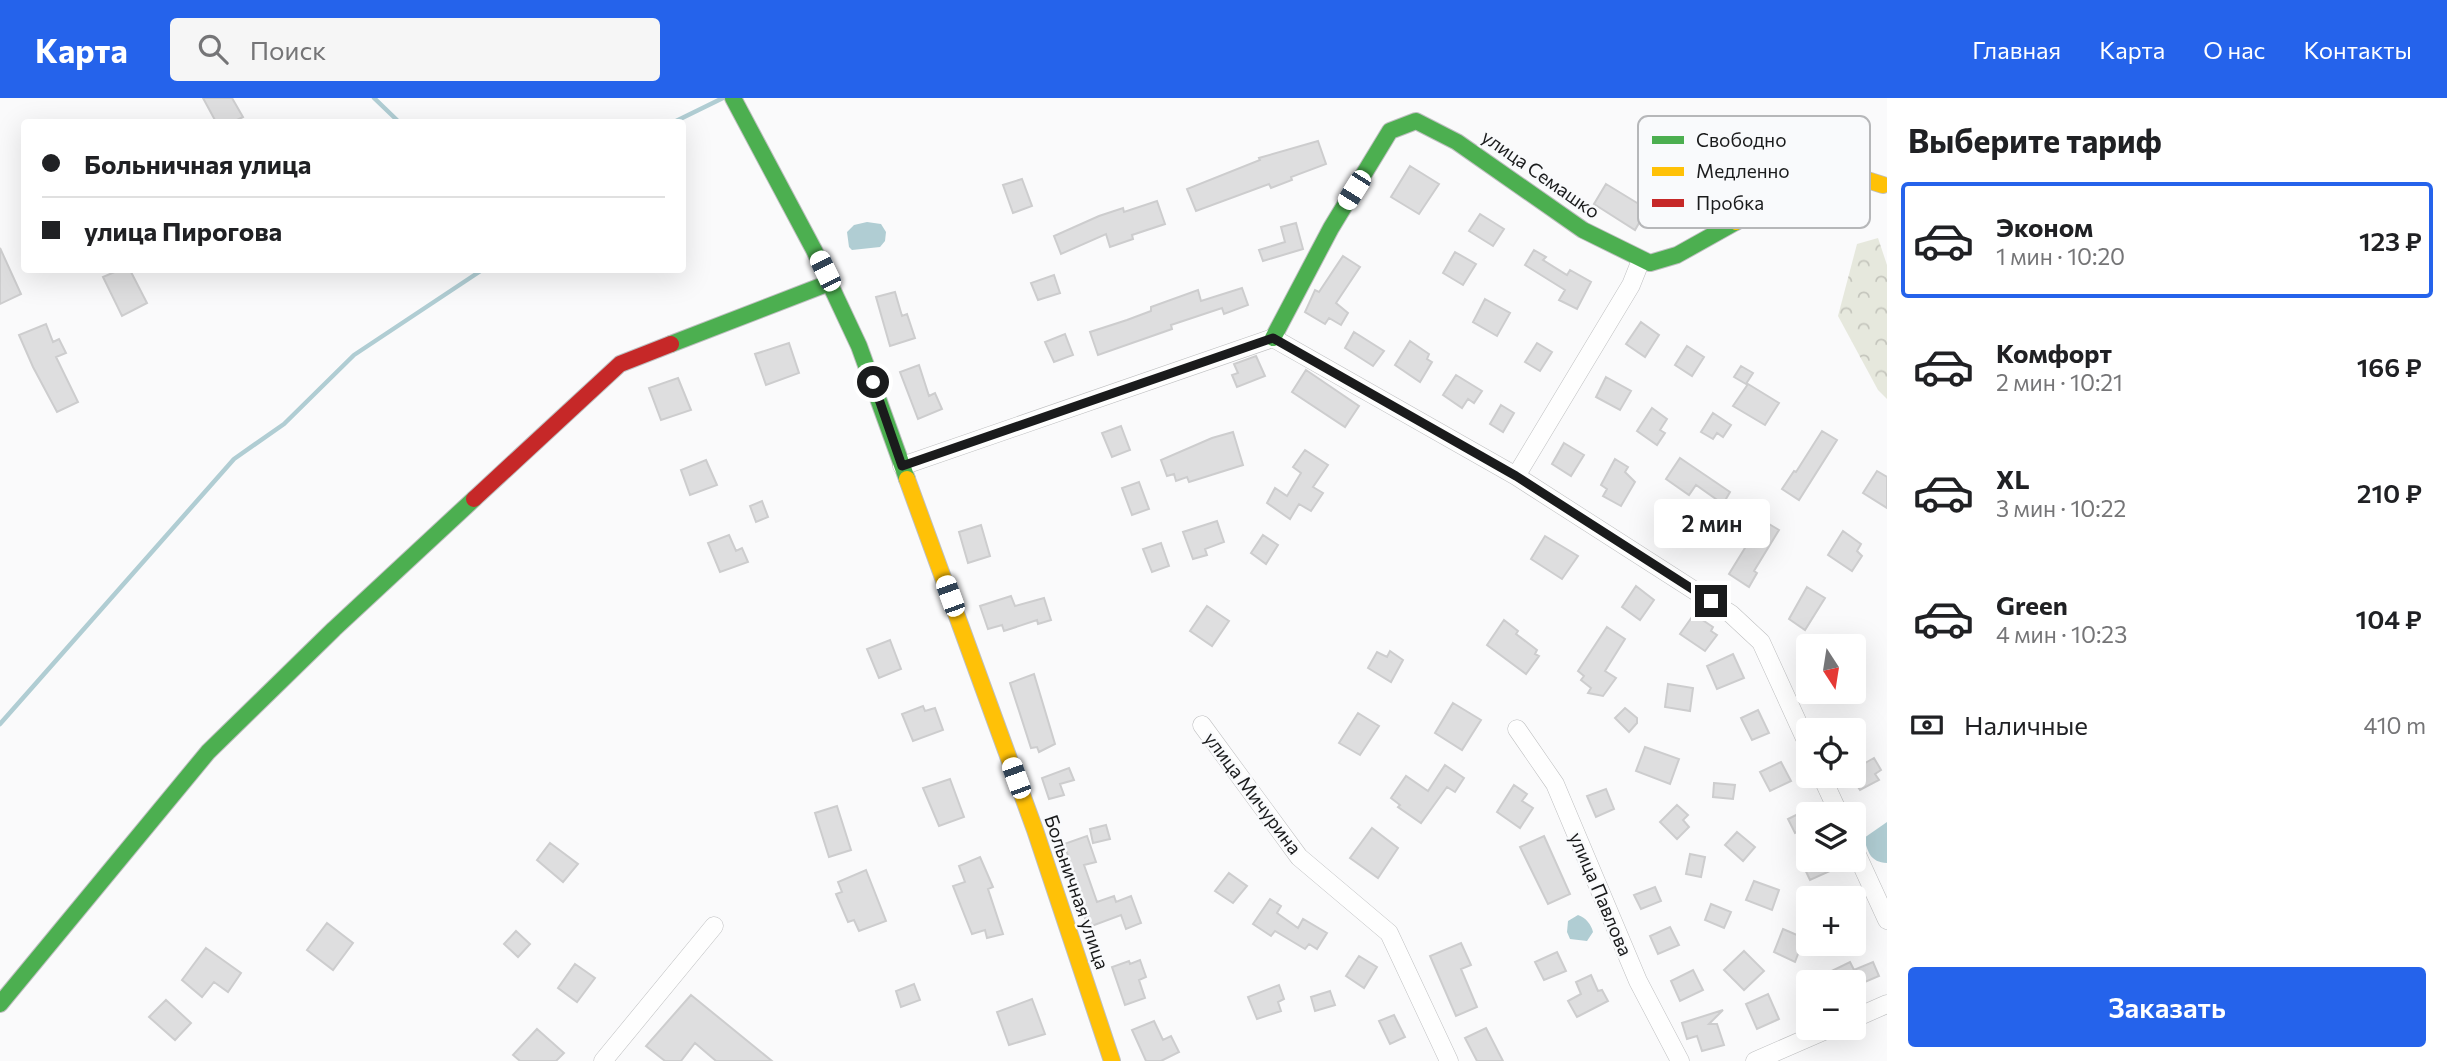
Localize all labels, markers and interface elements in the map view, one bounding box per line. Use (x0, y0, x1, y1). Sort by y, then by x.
search box (170, 18, 660, 81)
text: Карта (35, 29, 128, 70)
icon: search (194, 30, 232, 68)
text: Поиск (250, 34, 326, 65)
text: Главная (1972, 35, 2061, 64)
text: Карта (2099, 35, 2165, 64)
text: О нас (2203, 35, 2265, 64)
text: Контакты (2303, 35, 2412, 64)
legend (1638, 116, 1870, 228)
text: Выберите тариф (1908, 120, 2162, 160)
street label: улица Семашко (1478, 124, 1605, 223)
text: Свободно (1696, 128, 1786, 151)
text: Больничная улица (84, 148, 311, 179)
text: Медленно (1696, 159, 1790, 182)
car (1334, 167, 1375, 213)
text: Пробка (1696, 191, 1764, 214)
icon: car (1912, 209, 1975, 272)
text: Эконом (1996, 211, 2093, 242)
text: улица Пирогова (84, 215, 282, 246)
text: 123 ₽ (2359, 225, 2422, 256)
text: 1 мин · 10:20 (1996, 242, 2125, 270)
car (807, 248, 844, 294)
icon: car (1912, 335, 1975, 398)
text: Комфорт (1996, 337, 2112, 368)
text: 166 ₽ (2357, 351, 2422, 382)
route start (857, 366, 889, 398)
text: 2 мин · 10:21 (1996, 368, 2123, 396)
icon: car (1912, 461, 1975, 524)
text: XL (1996, 463, 2030, 494)
text: 210 ₽ (2357, 477, 2422, 508)
text: 3 мин · 10:22 (1996, 494, 2126, 522)
callout: 2 мин (1653, 500, 1769, 548)
text: 2 мин (1682, 509, 1742, 537)
car (933, 573, 968, 619)
route end (1695, 585, 1727, 617)
icon: car (1912, 587, 1975, 650)
text: Green (1996, 589, 2068, 620)
text: 104 ₽ (2356, 603, 2422, 634)
text: 4 мин · 10:23 (1996, 620, 2127, 648)
north arrow (1796, 634, 1866, 704)
map controls (1796, 634, 1866, 1040)
icon: cash (1908, 706, 1946, 744)
text: Наличные (1964, 709, 2088, 740)
text: 410 m (2364, 711, 2426, 739)
button: locate (1796, 718, 1866, 788)
street label: улица Мичурина (1200, 727, 1307, 858)
car (999, 755, 1034, 801)
button: layers (1796, 802, 1866, 872)
street label: Больничная улица (1040, 812, 1115, 972)
street label: улица Павлова (1565, 829, 1638, 959)
button: + (1796, 886, 1866, 956)
button: Заказать (1908, 967, 2426, 1047)
button: − (1796, 970, 1866, 1040)

